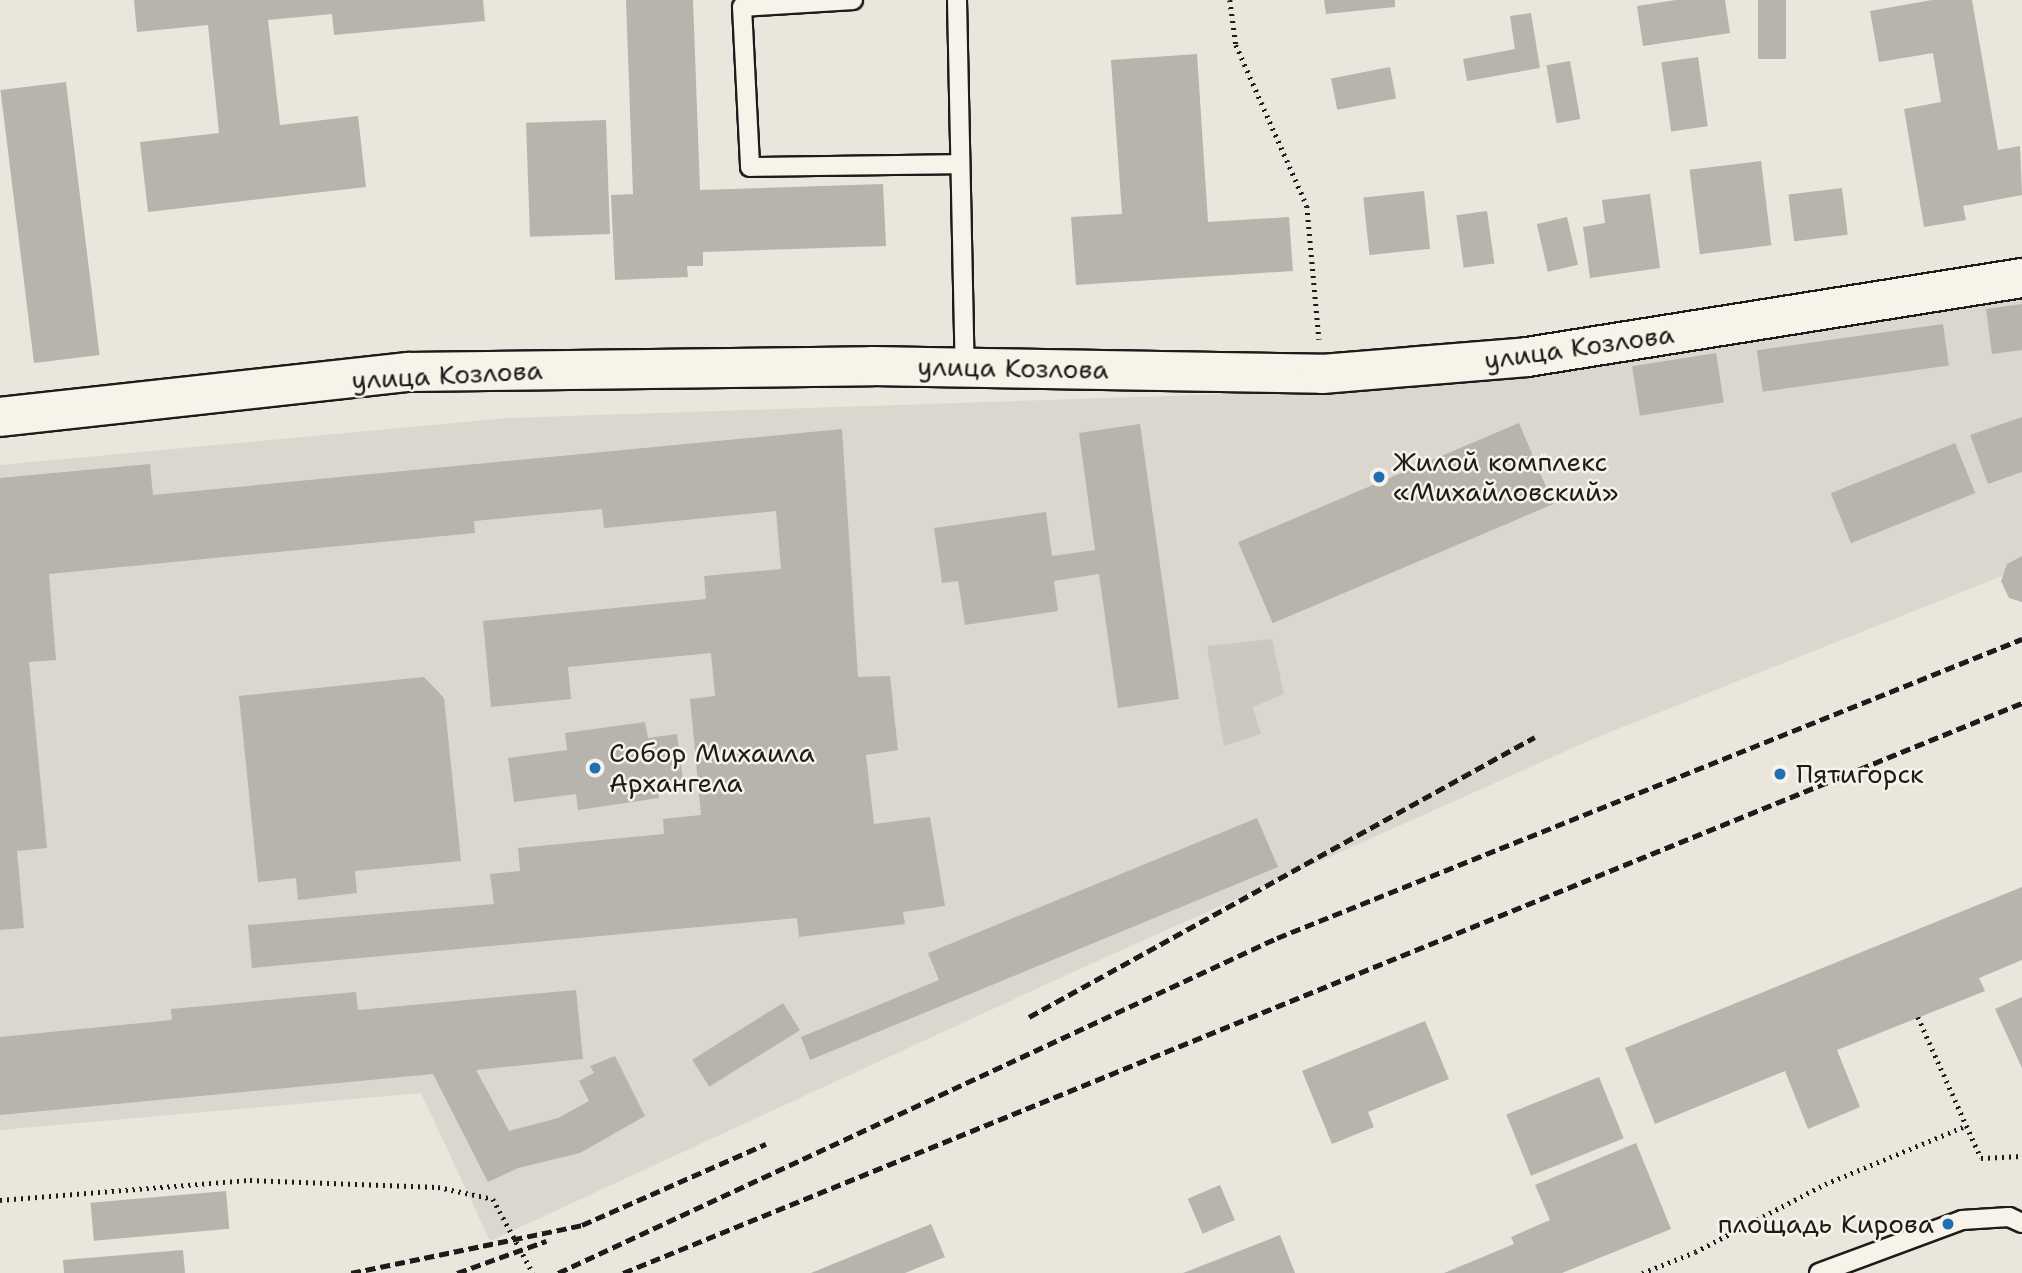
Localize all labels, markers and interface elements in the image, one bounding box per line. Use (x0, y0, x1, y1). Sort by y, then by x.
street label: улица Козлова (1482, 318, 1676, 376)
street label: улица Козлова (917, 351, 1109, 385)
street label: улица Козлова (351, 354, 543, 396)
place label: Жилой комплекс «Михайловский» (1393, 446, 1618, 508)
marker: Жилой комплекс «Михайловский» (1371, 469, 1387, 485)
place label: Собор Михаила Архангела (609, 737, 815, 798)
place label: Пятигорск (1796, 758, 1924, 790)
marker: Собор Михаила Архангела (587, 760, 603, 776)
marker: Пятигорск (1770, 764, 1790, 784)
place label: площадь Кирова (1718, 1208, 1934, 1240)
marker: площадь Кирова (1940, 1216, 1956, 1232)

